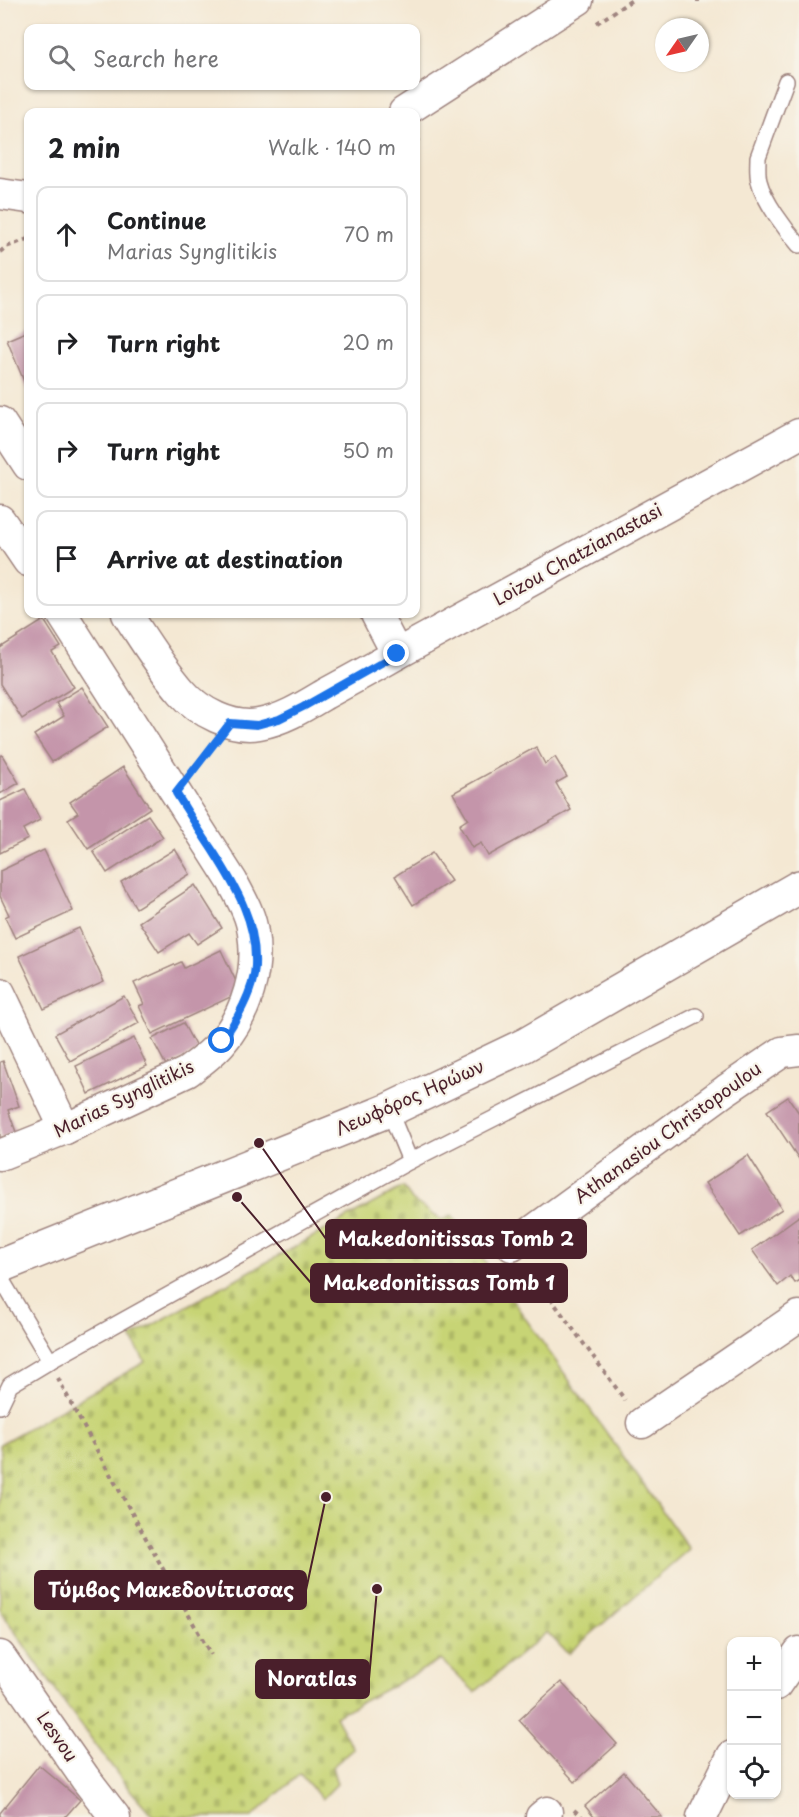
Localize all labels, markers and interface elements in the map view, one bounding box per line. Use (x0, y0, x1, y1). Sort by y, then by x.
north arrow (655, 18, 709, 72)
search box (24, 24, 420, 90)
icon: search (45, 41, 78, 74)
text: Search here (93, 41, 219, 74)
text: 2 min (48, 128, 121, 167)
text: Walk · 140 m (268, 132, 396, 162)
text: Continue (107, 203, 206, 236)
icon: ahead (50, 218, 83, 251)
text: 70 m (344, 219, 394, 249)
text: Marias Synglitikis (107, 236, 277, 266)
icon: right (50, 326, 83, 359)
text: Turn right (107, 326, 220, 359)
text: 20 m (342, 327, 394, 357)
icon: right (50, 434, 83, 467)
text: Turn right (107, 434, 220, 467)
text: 50 m (342, 435, 394, 465)
street label: Loizou Chatzianastasi (488, 496, 667, 611)
icon: arrive (50, 542, 83, 575)
text: Arrive at destination (107, 542, 343, 575)
route end (383, 640, 409, 666)
route start (208, 1027, 234, 1053)
street label: Marias Synglitikis (49, 1052, 198, 1143)
street label: Λεωφόρος Ηρώων (331, 1052, 488, 1142)
street label: Athanasiou Christopoulou (568, 1055, 766, 1209)
callout: Makedonitissas Tomb 2 (326, 1220, 586, 1258)
text: Makedonitissas Tomb 2 (338, 1223, 574, 1253)
callout: Makedonitissas Tomb 1 (311, 1264, 567, 1302)
text: Makedonitissas Tomb 1 (323, 1267, 555, 1297)
callout: Τύμβος Μακεδονίτισσας (35, 1571, 306, 1609)
text: Τύμβος Μακεδονίτισσας (48, 1574, 294, 1604)
map controls (727, 1637, 781, 1799)
button: + (727, 1637, 781, 1691)
callout: Noratlas (256, 1660, 369, 1698)
text: Noratlas (267, 1663, 357, 1693)
button: − (727, 1691, 781, 1745)
street label: Lesvou (31, 1706, 85, 1767)
button: locate (727, 1745, 781, 1799)

